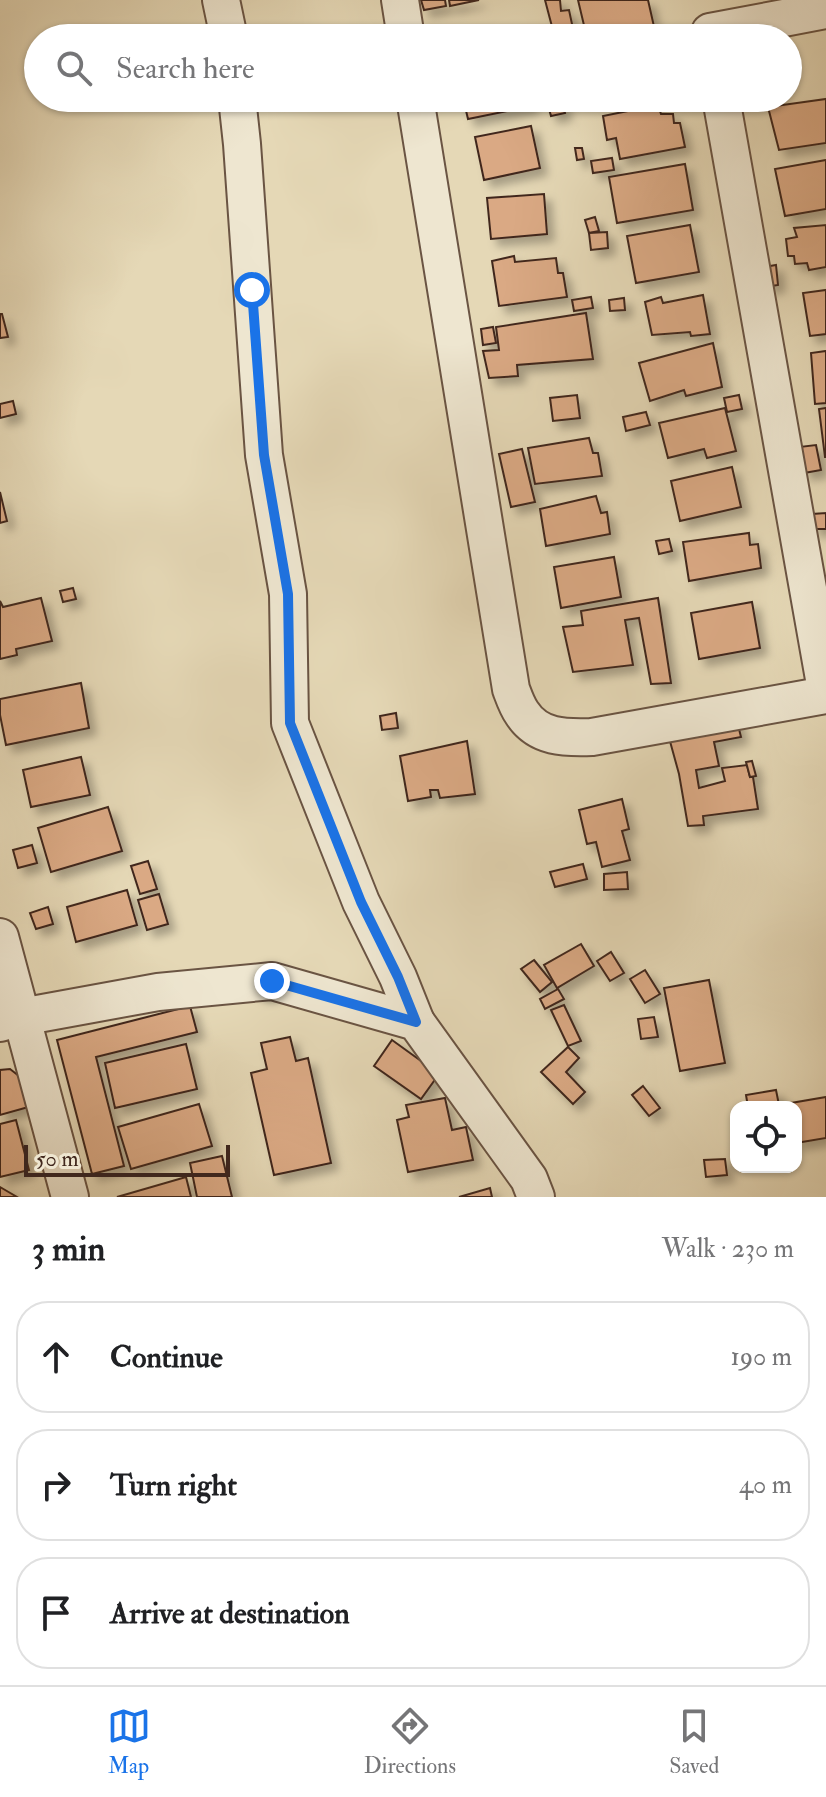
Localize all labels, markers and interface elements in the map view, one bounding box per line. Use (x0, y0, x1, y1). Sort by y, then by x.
search box (24, 24, 802, 112)
icon: search (52, 46, 96, 90)
text: Search here (116, 50, 255, 87)
route start (234, 272, 270, 308)
route end (254, 963, 290, 999)
map controls (730, 1101, 802, 1173)
button: locate (730, 1101, 802, 1173)
scale bar (24, 1141, 230, 1177)
text: 50 m (36, 1145, 78, 1173)
text: 3 min (32, 1228, 105, 1271)
text: Walk · 230 m (662, 1233, 794, 1265)
icon: ahead (34, 1335, 78, 1379)
text: Continue (110, 1339, 223, 1376)
text: 190 m (731, 1341, 792, 1373)
icon: right (34, 1463, 78, 1507)
text: Turn right (110, 1467, 237, 1504)
text: 40 m (739, 1469, 792, 1501)
icon: arrive (34, 1591, 78, 1635)
text: Arrive at destination (110, 1595, 350, 1632)
tab: Map (107, 1704, 151, 1780)
tab: Directions (364, 1704, 456, 1780)
tab: Saved (669, 1704, 719, 1780)

